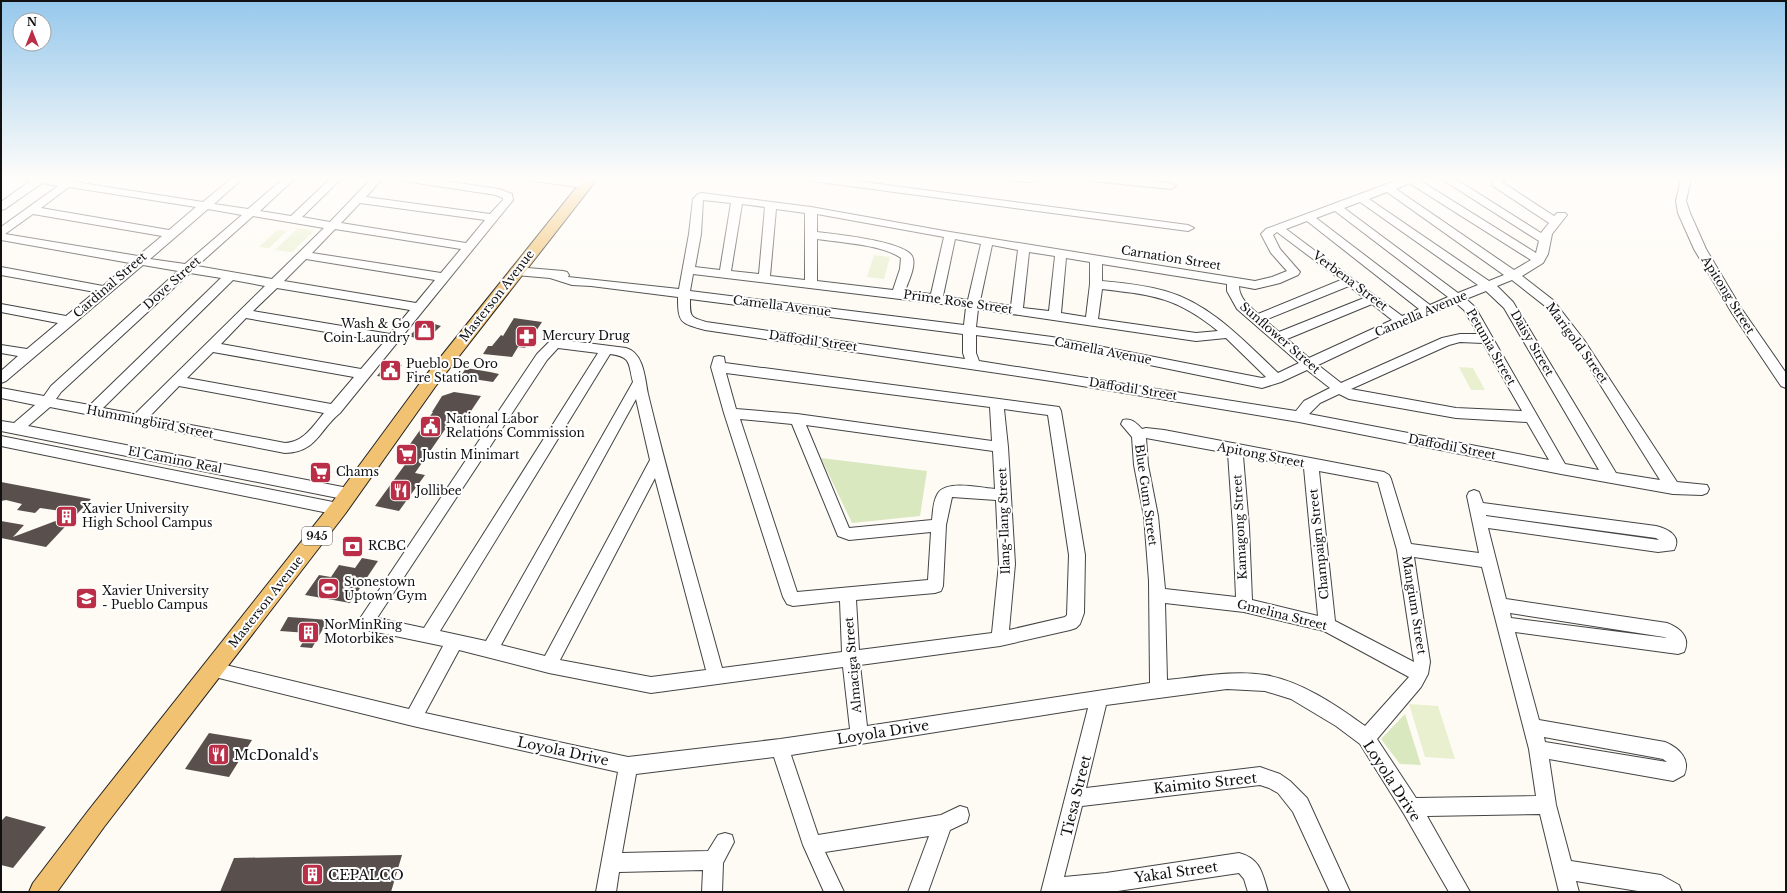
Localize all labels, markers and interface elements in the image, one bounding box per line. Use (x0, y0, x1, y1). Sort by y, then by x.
north arrow (12, 12, 52, 52)
text: N (27, 15, 38, 29)
street label: Carnation Street (1120, 242, 1223, 273)
street label: Masterson Avenue (456, 247, 537, 345)
street label: Verbena Street (1309, 247, 1391, 314)
street label: Cardinal Street (70, 248, 150, 321)
street label: Apitong Street (1698, 252, 1759, 337)
street label: Dove Street (140, 253, 204, 312)
street label: Prime Rose Street (902, 286, 1014, 317)
street label: Camella Avenue (1372, 287, 1469, 340)
street label: Camella Avenue (732, 292, 832, 319)
street label: Sunflower Street (1237, 299, 1324, 377)
street label: Marigold Street (1543, 299, 1612, 386)
street label: Petunia Street (1463, 306, 1520, 388)
street label: Daisy Street (1508, 307, 1558, 379)
place label: Wash & Go Coin Laundry (324, 316, 410, 345)
shop icon: Wash & Go Coin Laundry (412, 318, 438, 344)
pharmacy icon: Mercury Drug (513, 323, 539, 349)
street label: Daffodil Street (768, 327, 859, 354)
place label: Mercury Drug (542, 328, 631, 343)
street label: Camella Avenue (1053, 334, 1153, 367)
place label: Pueblo De Oro Fire Station (406, 356, 498, 385)
public building icon: Pueblo De Oro Fire Station (377, 358, 403, 384)
street label: Daffodil Street (1088, 374, 1179, 403)
street label: Hummingbird Street (85, 402, 215, 441)
place label: National Labor Relations Commission (446, 411, 585, 440)
public building icon: National Labor Relations Commission (417, 413, 443, 439)
street label: Daffodil Street (1407, 431, 1498, 462)
street label: Apitong Street (1215, 438, 1307, 470)
supermarket icon: Justin Minimart (393, 442, 419, 468)
street label: El Camino Real (127, 443, 224, 476)
street label: Blue Gum Street (1132, 443, 1161, 547)
place label: Justin Minimart (420, 447, 520, 462)
supermarket icon: Chams (308, 459, 334, 485)
place label: Chams (336, 464, 379, 479)
street label: Ilang-Ilang Street (994, 467, 1013, 575)
street label: Kamagong Street (1229, 474, 1250, 580)
restaurant icon: Jollibee (387, 478, 413, 504)
place label: Jollibee (414, 483, 462, 498)
street label: Champaign Street (1305, 487, 1332, 600)
place label: Xavier University High School Campus (82, 501, 212, 530)
building icon: Xavier University High School Campus (53, 503, 79, 529)
road number: 945 (302, 527, 332, 545)
bank icon: RCBC (339, 533, 365, 559)
place label: RCBC (368, 538, 406, 553)
street label: Masterson Avenue (225, 553, 306, 651)
street label: Mangium Street (1399, 554, 1430, 656)
place label: Stonestown Uptown Gym (344, 574, 427, 603)
sports icon: Stonestown Uptown Gym (315, 576, 341, 602)
place label: Xavier University - Pueblo Campus (102, 583, 209, 612)
school or university icon: Xavier University - Pueblo Campus (73, 585, 99, 611)
street label: Gmelina Street (1235, 596, 1329, 633)
street label: Almaciga Street (841, 616, 864, 715)
place label: NorMinRing Motorbikes (324, 617, 403, 646)
building icon: NorMinRing Motorbikes (295, 619, 321, 645)
street label: Loyola Drive (836, 716, 930, 748)
street label: Loyola Drive (516, 733, 610, 769)
street label: Loyola Drive (1359, 737, 1425, 825)
restaurant icon: McDonald's (206, 742, 232, 768)
place label: McDonald's (234, 746, 319, 764)
street label: Tiesa Street (1057, 753, 1095, 839)
street label: Kaimito Street (1152, 769, 1258, 797)
street label: Yakal Street (1132, 857, 1219, 887)
building icon: CEPALCO (299, 862, 325, 888)
place label: CEPALCO (328, 866, 404, 884)

